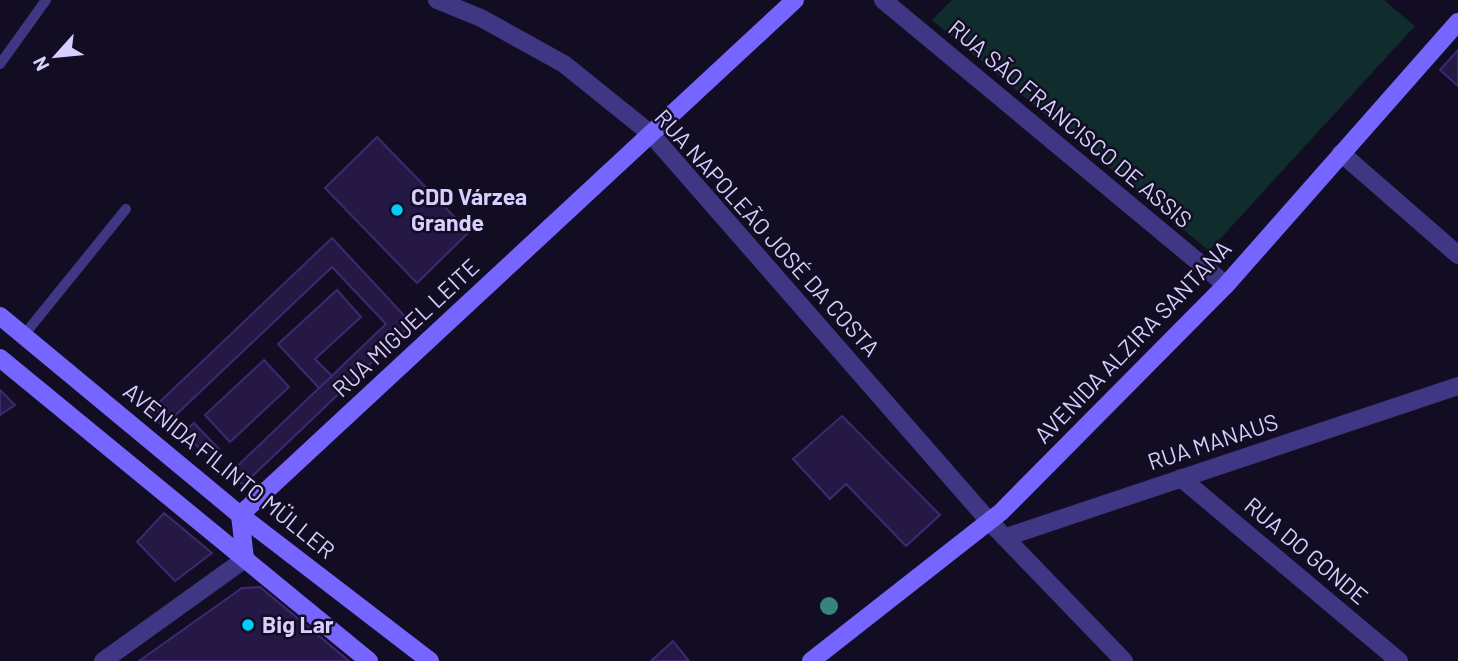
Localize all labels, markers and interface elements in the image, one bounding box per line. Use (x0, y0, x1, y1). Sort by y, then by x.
street label: RUA SÃO FRANCISCO DE ASSIS (943, 13, 1198, 233)
north arrow (21, 21, 91, 91)
text: N (27, 53, 54, 75)
street label: RUA NAPOLEÃO JOSÉ DA COSTA (649, 103, 886, 362)
place label: CDD Várzea Grande (411, 182, 527, 236)
marker: CDD Várzea Grande (389, 202, 405, 218)
street label: AVENIDA ALZIRA SANTANA (1028, 234, 1237, 449)
street label: RUA MIGUEL LEITE (326, 252, 484, 402)
street label: AVENIDA FILINTO MÜLLER (118, 376, 341, 564)
street label: RUA MANAUS (1144, 407, 1281, 475)
street label: RUA DO GONDE (1239, 491, 1374, 610)
place label: Big Lar (262, 610, 334, 638)
marker: Big Lar (240, 617, 256, 633)

